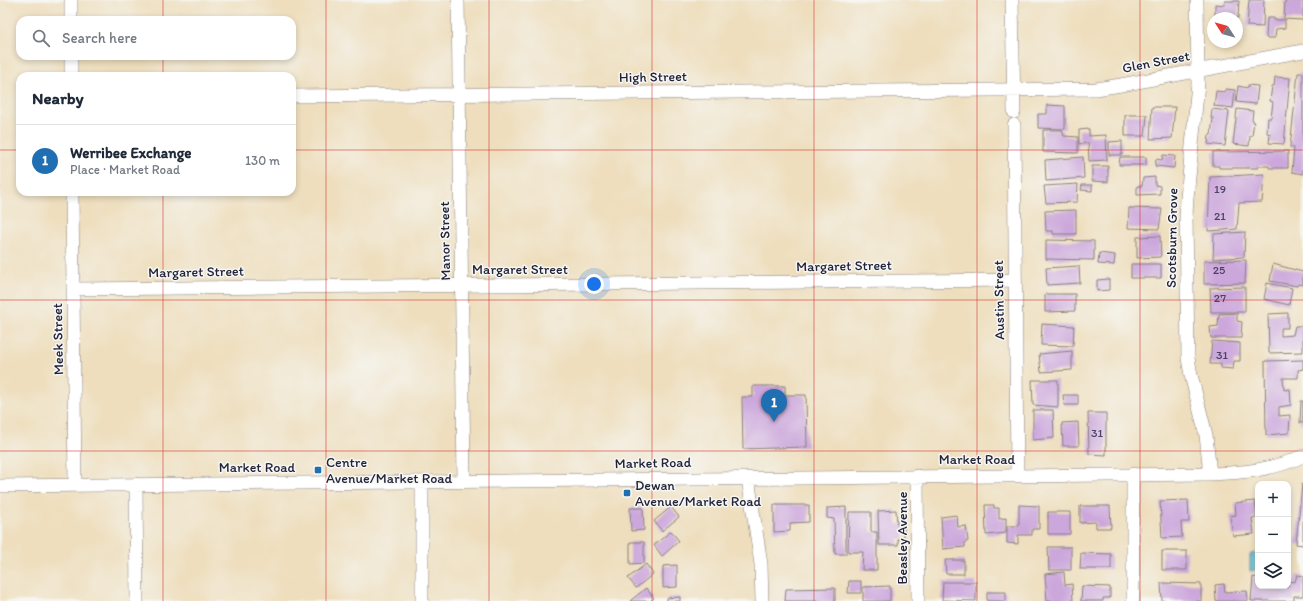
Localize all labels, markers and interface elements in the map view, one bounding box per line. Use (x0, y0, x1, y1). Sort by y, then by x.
north arrow (1207, 12, 1243, 48)
search box (16, 16, 296, 60)
icon: search (30, 27, 52, 49)
text: Search here (62, 29, 137, 47)
street label: Glen Street (1121, 47, 1191, 77)
street label: High Street (619, 68, 687, 86)
text: Nearby (32, 88, 84, 108)
text: Werribee Exchange (70, 144, 192, 162)
text: 1 (42, 153, 48, 168)
text: 130 m (245, 153, 280, 168)
text: Place · Market Road (70, 162, 180, 177)
house number: 19 (1214, 182, 1226, 196)
street label: Scotsburn Grove (1163, 188, 1181, 288)
street label: Manor Street (436, 201, 454, 281)
house number: 21 (1214, 209, 1226, 223)
street label: Margaret Street (796, 257, 892, 275)
street label: Austin Street (990, 260, 1008, 340)
street label: Margaret Street (472, 261, 568, 278)
street label: Margaret Street (148, 263, 244, 281)
house number: 25 (1213, 263, 1225, 277)
your location (584, 274, 604, 294)
house number: 27 (1214, 291, 1226, 305)
street label: Meek Street (49, 303, 67, 375)
house number: 31 (1216, 348, 1228, 362)
pin: 1 (761, 389, 787, 422)
house number: 31 (1091, 426, 1103, 440)
street label: Market Road (939, 451, 1016, 468)
place label: Centre Avenue/Market Road (326, 454, 453, 487)
street label: Market Road (615, 454, 692, 472)
street label: Market Road (219, 459, 296, 476)
marker: Centre Avenue/Market Road (313, 465, 323, 475)
place label: Dewan Avenue/Market Road (635, 477, 762, 510)
map controls (1255, 481, 1291, 589)
button: + (1255, 481, 1291, 517)
marker: Dewan Avenue/Market Road (622, 488, 632, 498)
street label: Beasley Avenue (894, 491, 911, 585)
button: − (1255, 517, 1291, 553)
button: layers (1255, 553, 1291, 589)

